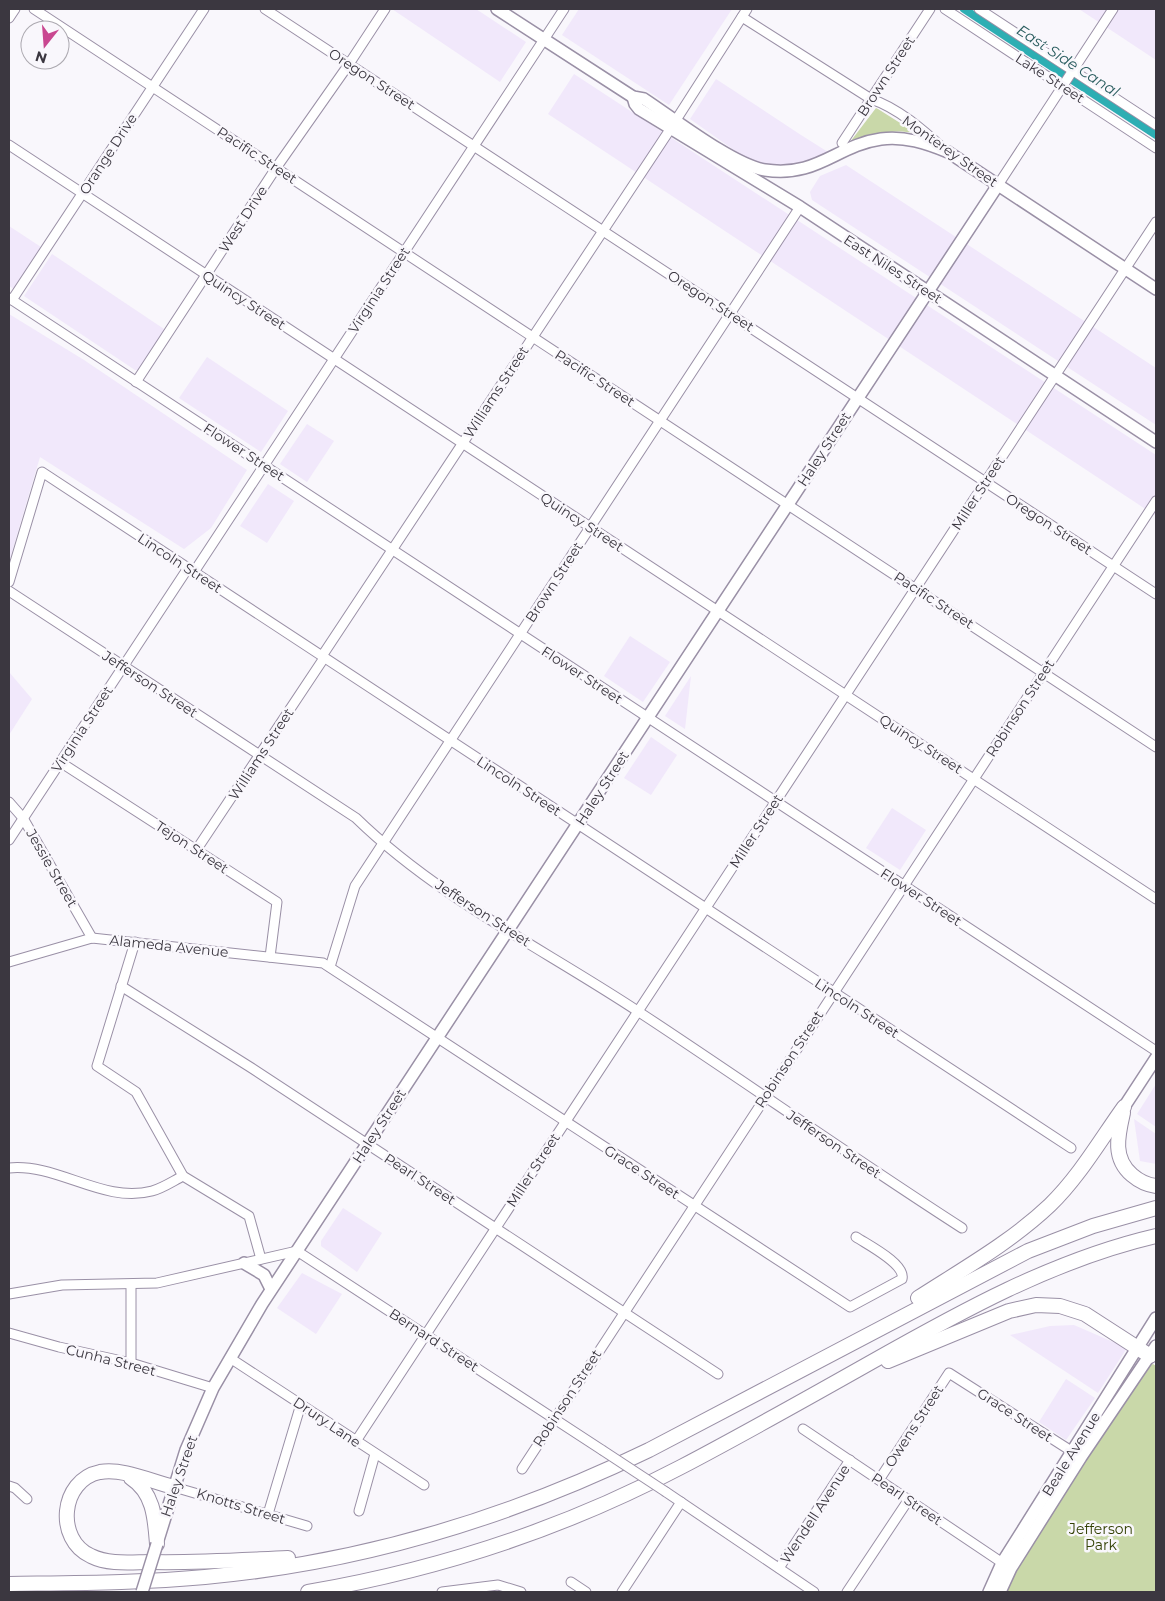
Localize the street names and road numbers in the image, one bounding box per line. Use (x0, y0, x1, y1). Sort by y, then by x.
street label: Brown Street (853, 32, 919, 120)
street label: Oregon Street (325, 44, 419, 114)
street label: Lake Street (1012, 49, 1088, 107)
street label: Orange Drive (75, 110, 141, 198)
street label: Monterey Street (899, 111, 1002, 191)
street label: Pacific Street (214, 122, 301, 188)
street label: West Drive (215, 182, 271, 256)
street label: East Niles Street (840, 230, 946, 308)
street label: Virginia Street (344, 243, 414, 337)
street label: Quincy Street (199, 266, 289, 334)
street label: Oregon Street (664, 266, 758, 336)
street label: Williams Street (460, 342, 533, 441)
street label: Pacific Street (552, 345, 639, 411)
street label: Haley Street (793, 408, 855, 490)
street label: Flower Street (200, 419, 288, 485)
street label: Miller Street (947, 452, 1009, 533)
street label: Quincy Street (537, 488, 627, 556)
street label: Oregon Street (1002, 489, 1096, 559)
street label: Lincoln Street (134, 529, 226, 597)
street label: Brown Street (521, 538, 587, 626)
street label: Pacific Street (891, 567, 978, 633)
street label: Flower Street (538, 642, 626, 708)
street label: Jefferson Street (98, 646, 201, 722)
street label: Robinson Street (982, 656, 1058, 760)
street label: Virginia Street (47, 682, 117, 776)
street label: Williams Street (225, 704, 298, 803)
street label: Quincy Street (876, 710, 966, 778)
street label: Haley Street (571, 747, 633, 829)
street label: Lincoln Street (473, 752, 565, 820)
street label: Miller Street (725, 790, 787, 871)
street label: Tejon Street (152, 817, 232, 878)
street label: Jessie Street (22, 825, 82, 911)
street label: Flower Street (877, 864, 965, 930)
street label: Jefferson Street (431, 875, 534, 951)
street label: Alameda Avenue (109, 931, 229, 961)
street label: Lincoln Street (811, 974, 903, 1042)
street label: Robinson Street (751, 1007, 827, 1111)
street label: Haley Street (348, 1085, 410, 1167)
street label: Jefferson Street (783, 1105, 885, 1182)
street label: Miller Street (502, 1129, 564, 1210)
street label: Grace Street (601, 1141, 683, 1203)
street label: Pearl Street (381, 1149, 459, 1209)
street label: Bernard Street (386, 1304, 482, 1376)
street label: Cunha Street (64, 1340, 158, 1380)
street label: Robinson Street (529, 1346, 605, 1450)
street label: Owens Street (881, 1381, 947, 1471)
street label: Grace Street (974, 1384, 1056, 1446)
street label: Drury Lane (290, 1393, 364, 1451)
street label: Beale Avenue (1038, 1409, 1104, 1499)
street label: Haley Street (157, 1432, 202, 1519)
street label: Wendell Avenue (776, 1461, 854, 1567)
street label: Pearl Street (868, 1469, 946, 1529)
street label: Knotts Street (194, 1484, 288, 1528)

